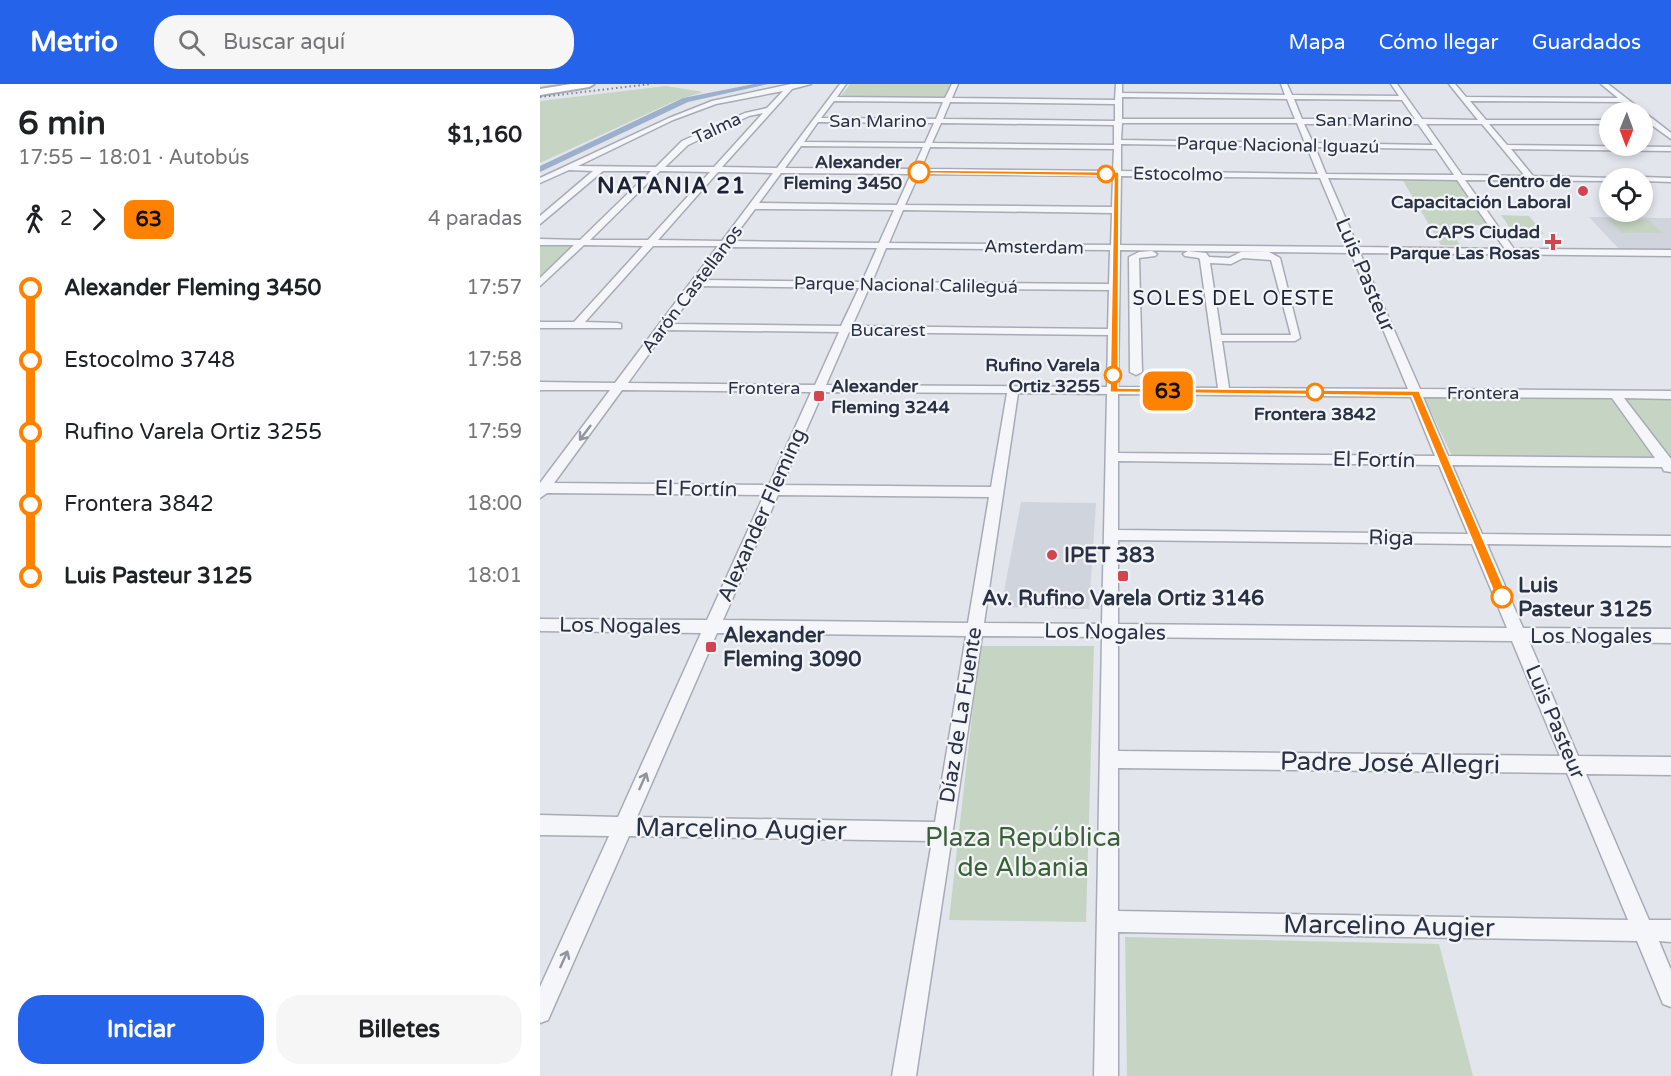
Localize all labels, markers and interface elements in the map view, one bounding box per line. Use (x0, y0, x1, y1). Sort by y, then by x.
search box (154, 15, 574, 69)
text: Metrio (30, 25, 118, 59)
icon: search (175, 26, 208, 59)
text: Buscar aquí (223, 29, 345, 55)
text: Mapa (1288, 30, 1346, 55)
text: Cómo llegar (1379, 30, 1499, 55)
text: Guardados (1532, 30, 1641, 55)
north arrow (1599, 102, 1653, 156)
map controls (1599, 102, 1653, 222)
text: 6 min (18, 104, 106, 143)
street label: Talma (689, 107, 745, 149)
street label: San Marino (1315, 109, 1413, 131)
street label: San Marino (829, 110, 927, 132)
text: $1,160 (447, 122, 522, 148)
street label: Parque Nacional Iguazú (1177, 132, 1379, 158)
text: 17:55 – 18:01 · Autobús (18, 146, 249, 170)
place label: Alexander Fleming 3450 (783, 151, 903, 194)
marker: Alexander Fleming 3450 (908, 161, 930, 183)
street label: Estocolmo (1133, 162, 1223, 186)
unlabelled marker (1097, 165, 1115, 183)
button: locate (1599, 168, 1653, 222)
place label: Centro de Capacitación Laboral (1391, 170, 1571, 213)
district label: NATANIA 21 (597, 173, 747, 199)
marker: Centro de Capacitación Laboral (1576, 184, 1590, 198)
icon: walk (18, 203, 51, 236)
icon: forward (82, 203, 115, 236)
text: 2 (60, 207, 73, 231)
text: 63 (136, 207, 162, 232)
text: 4 paradas (428, 207, 522, 231)
street label: Luis Pasteur (1330, 214, 1400, 336)
street label: Aarón Castellanos (637, 221, 747, 357)
place label: CAPS Ciudad Parque Las Rosas (1389, 221, 1540, 264)
marker: CAPS Ciudad Parque Las Rosas (1544, 233, 1562, 251)
street label: Amsterdam (984, 235, 1084, 259)
street label: Parque Nacional Calileguá (794, 272, 1018, 298)
text: Alexander Fleming 3450 (64, 275, 321, 301)
text: 17:57 (467, 276, 522, 300)
district label: SOLES DEL OESTE (1133, 287, 1335, 311)
street label: Bucarest (850, 319, 926, 341)
text: Estocolmo 3748 (64, 347, 235, 373)
text: 17:58 (467, 348, 522, 372)
place label: Rufino Varela Ortiz 3255 (985, 354, 1100, 397)
marker: Rufino Varela Ortiz 3255 (1104, 366, 1122, 384)
line badge: 63 (1141, 372, 1195, 410)
place label: Alexander Fleming 3244 (831, 375, 950, 418)
street label: Frontera (728, 377, 800, 399)
text: 63 (1155, 379, 1181, 404)
street label: Frontera (1447, 382, 1519, 404)
marker: Frontera 3842 (1306, 383, 1324, 401)
marker: Alexander Fleming 3244 (812, 389, 826, 403)
place label: Frontera 3842 (1254, 403, 1376, 425)
text: Rufino Varela Ortiz 3255 (64, 419, 322, 445)
text: 17:59 (467, 420, 522, 444)
street label: Alexander Fleming (712, 424, 812, 606)
one-way arrow (578, 425, 591, 441)
street label: El Fortín (1332, 447, 1416, 473)
street label: El Fortín (654, 476, 738, 502)
text: Frontera 3842 (64, 491, 214, 517)
text: 18:00 (467, 492, 522, 516)
street label: Riga (1368, 525, 1414, 551)
place label: IPET 383 (1064, 543, 1155, 568)
marker: IPET 383 (1045, 548, 1059, 562)
text: Luis Pasteur 3125 (64, 563, 252, 589)
text: 18:01 (467, 564, 522, 588)
marker: Av. Rufino Varela Ortiz 3146 (1116, 569, 1130, 583)
place label: Luis Pasteur 3125 (1518, 573, 1652, 622)
place label: Av. Rufino Varela Ortiz 3146 (982, 586, 1264, 611)
marker: Luis Pasteur 3125 (1491, 586, 1513, 608)
street label: Los Nogales (559, 612, 681, 640)
street label: Los Nogales (1044, 618, 1166, 646)
place label: Alexander Fleming 3090 (723, 623, 862, 672)
street label: Los Nogales (1530, 624, 1652, 649)
street label: Díaz de La Fuente (935, 625, 987, 805)
marker: Alexander Fleming 3090 (704, 640, 718, 654)
street label: Luis Pasteur (1520, 661, 1590, 783)
street label: Padre José Allegri (1280, 746, 1500, 780)
one-way arrow (639, 772, 650, 790)
street label: Marcelino Augier (635, 812, 847, 846)
park label: Plaza República de Albania (925, 822, 1121, 883)
street label: Marcelino Augier (1283, 909, 1495, 943)
one-way arrow (559, 950, 570, 969)
button: Iniciar (18, 995, 264, 1064)
button: Billetes (276, 995, 522, 1064)

